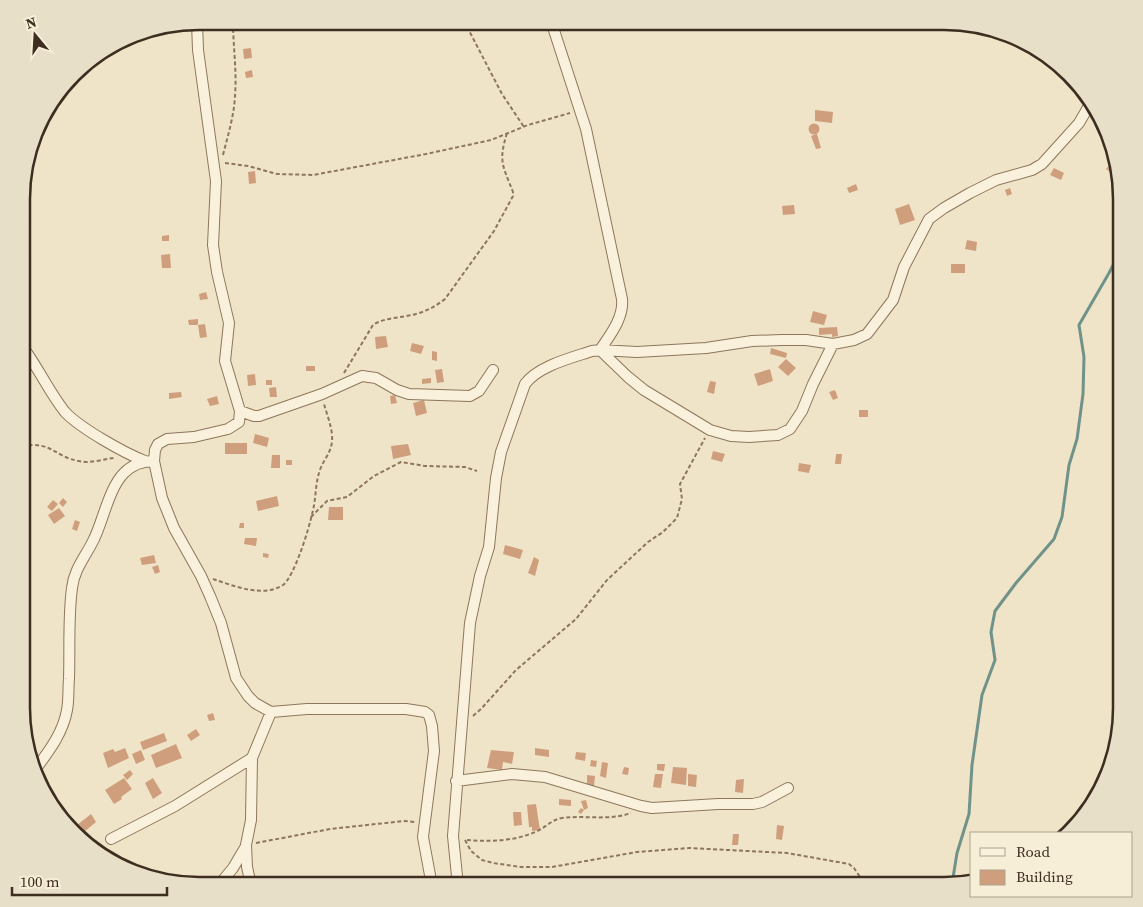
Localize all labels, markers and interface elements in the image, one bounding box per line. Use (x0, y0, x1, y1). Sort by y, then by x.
north arrow (10, 10, 60, 60)
text: N (23, 12, 39, 34)
legend (970, 832, 1133, 897)
text: Road (1016, 841, 1050, 862)
scale bar (12, 864, 168, 896)
text: Building (1016, 866, 1073, 887)
text: 100 m (20, 871, 60, 892)

